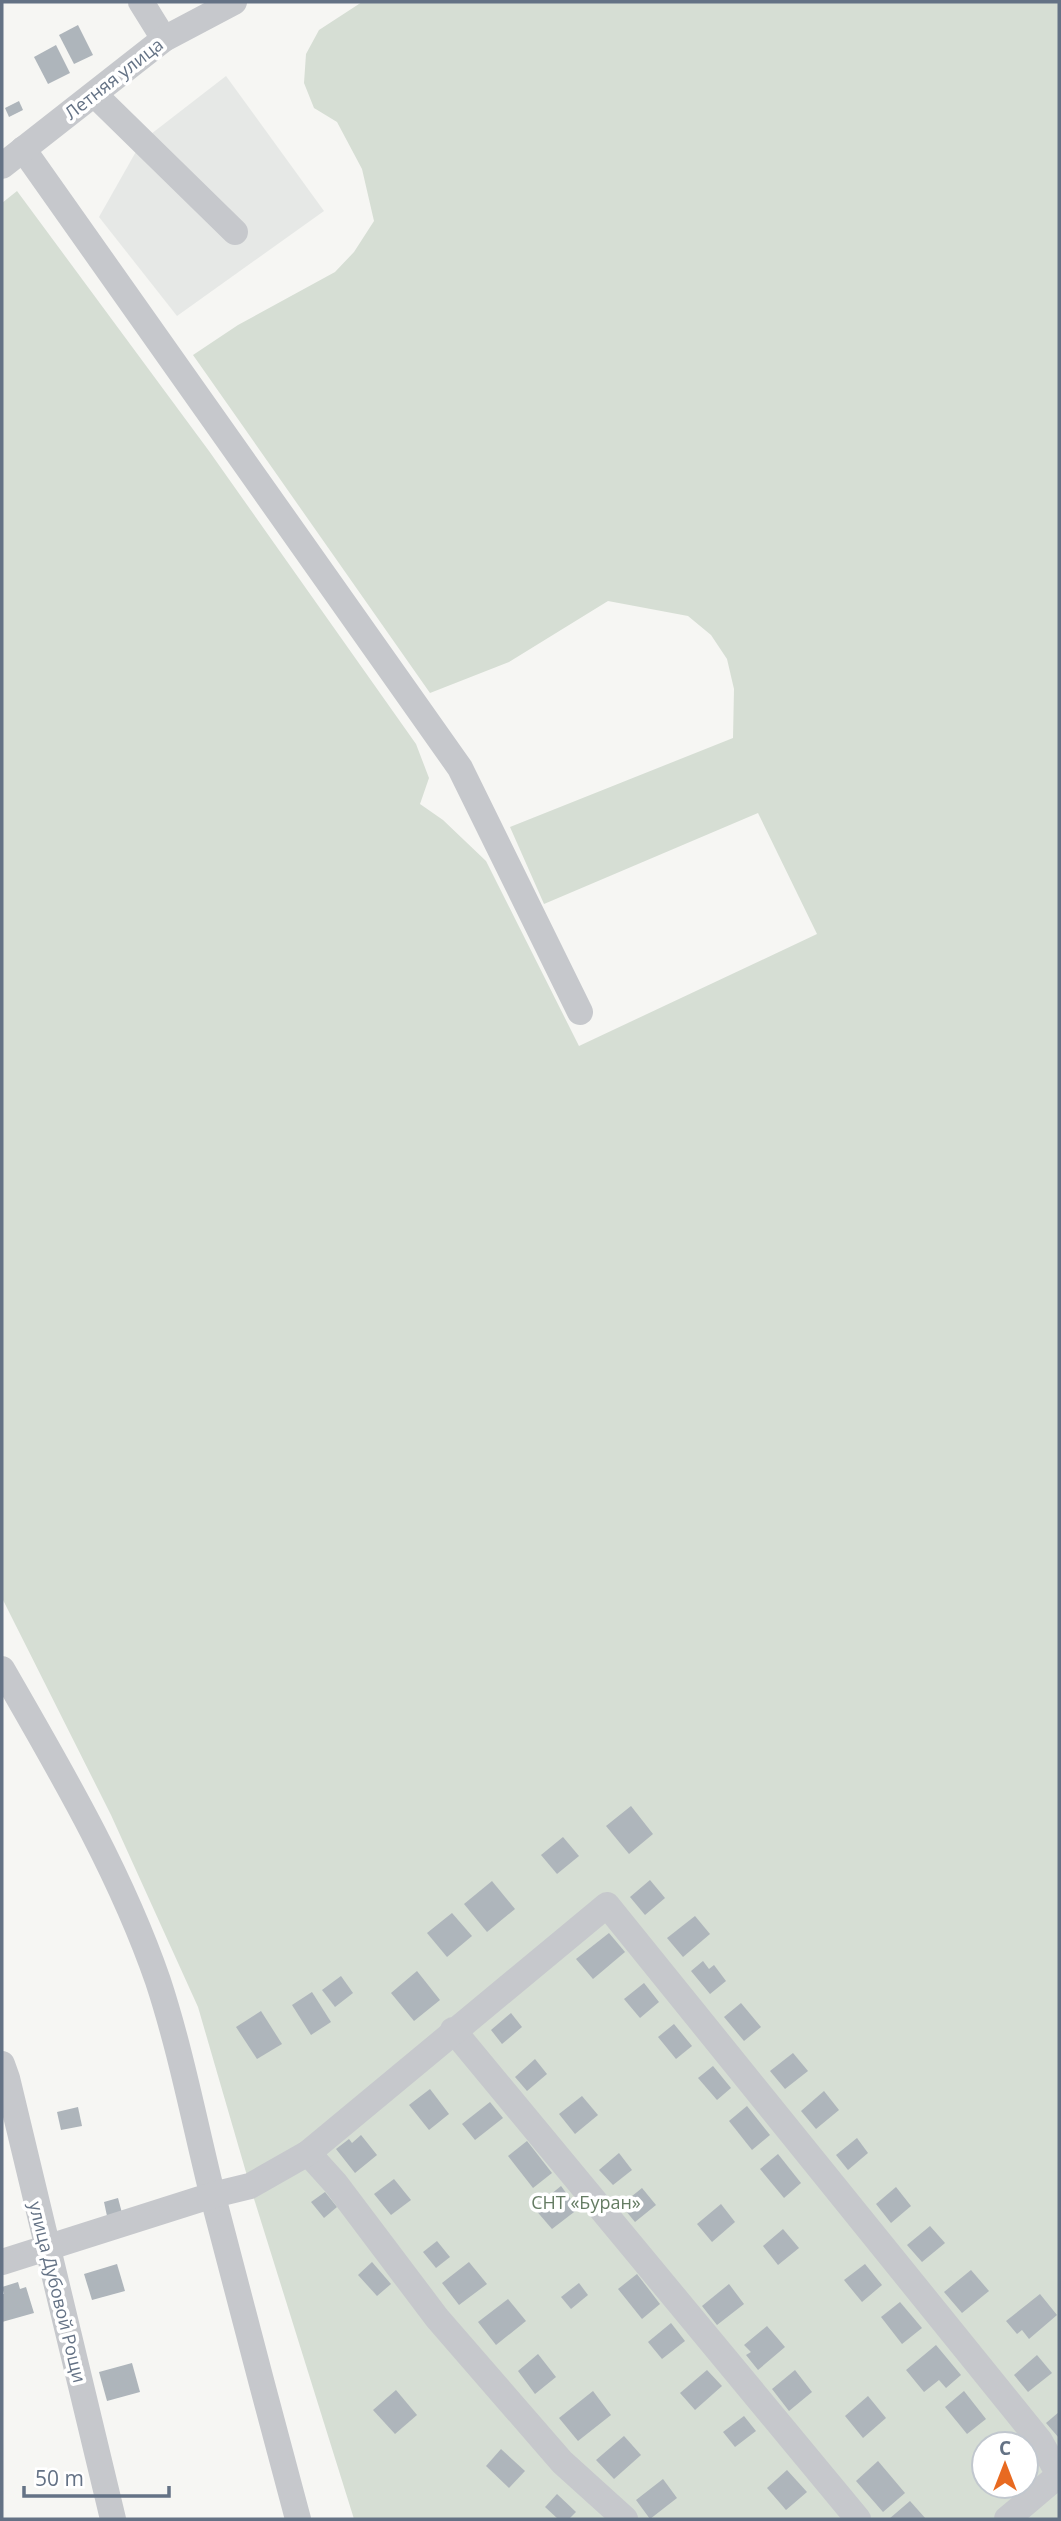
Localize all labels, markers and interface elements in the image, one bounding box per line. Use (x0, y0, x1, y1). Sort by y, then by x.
street label: Летняя улица (59, 32, 168, 124)
park label: СНТ «Буран» (531, 2190, 641, 2214)
street label: улица Дубовой Рощи (24, 2199, 92, 2385)
north arrow (970, 2430, 1040, 2500)
text: С (999, 2435, 1011, 2461)
scale bar (24, 2454, 170, 2498)
text: 50 m (35, 2464, 84, 2492)

